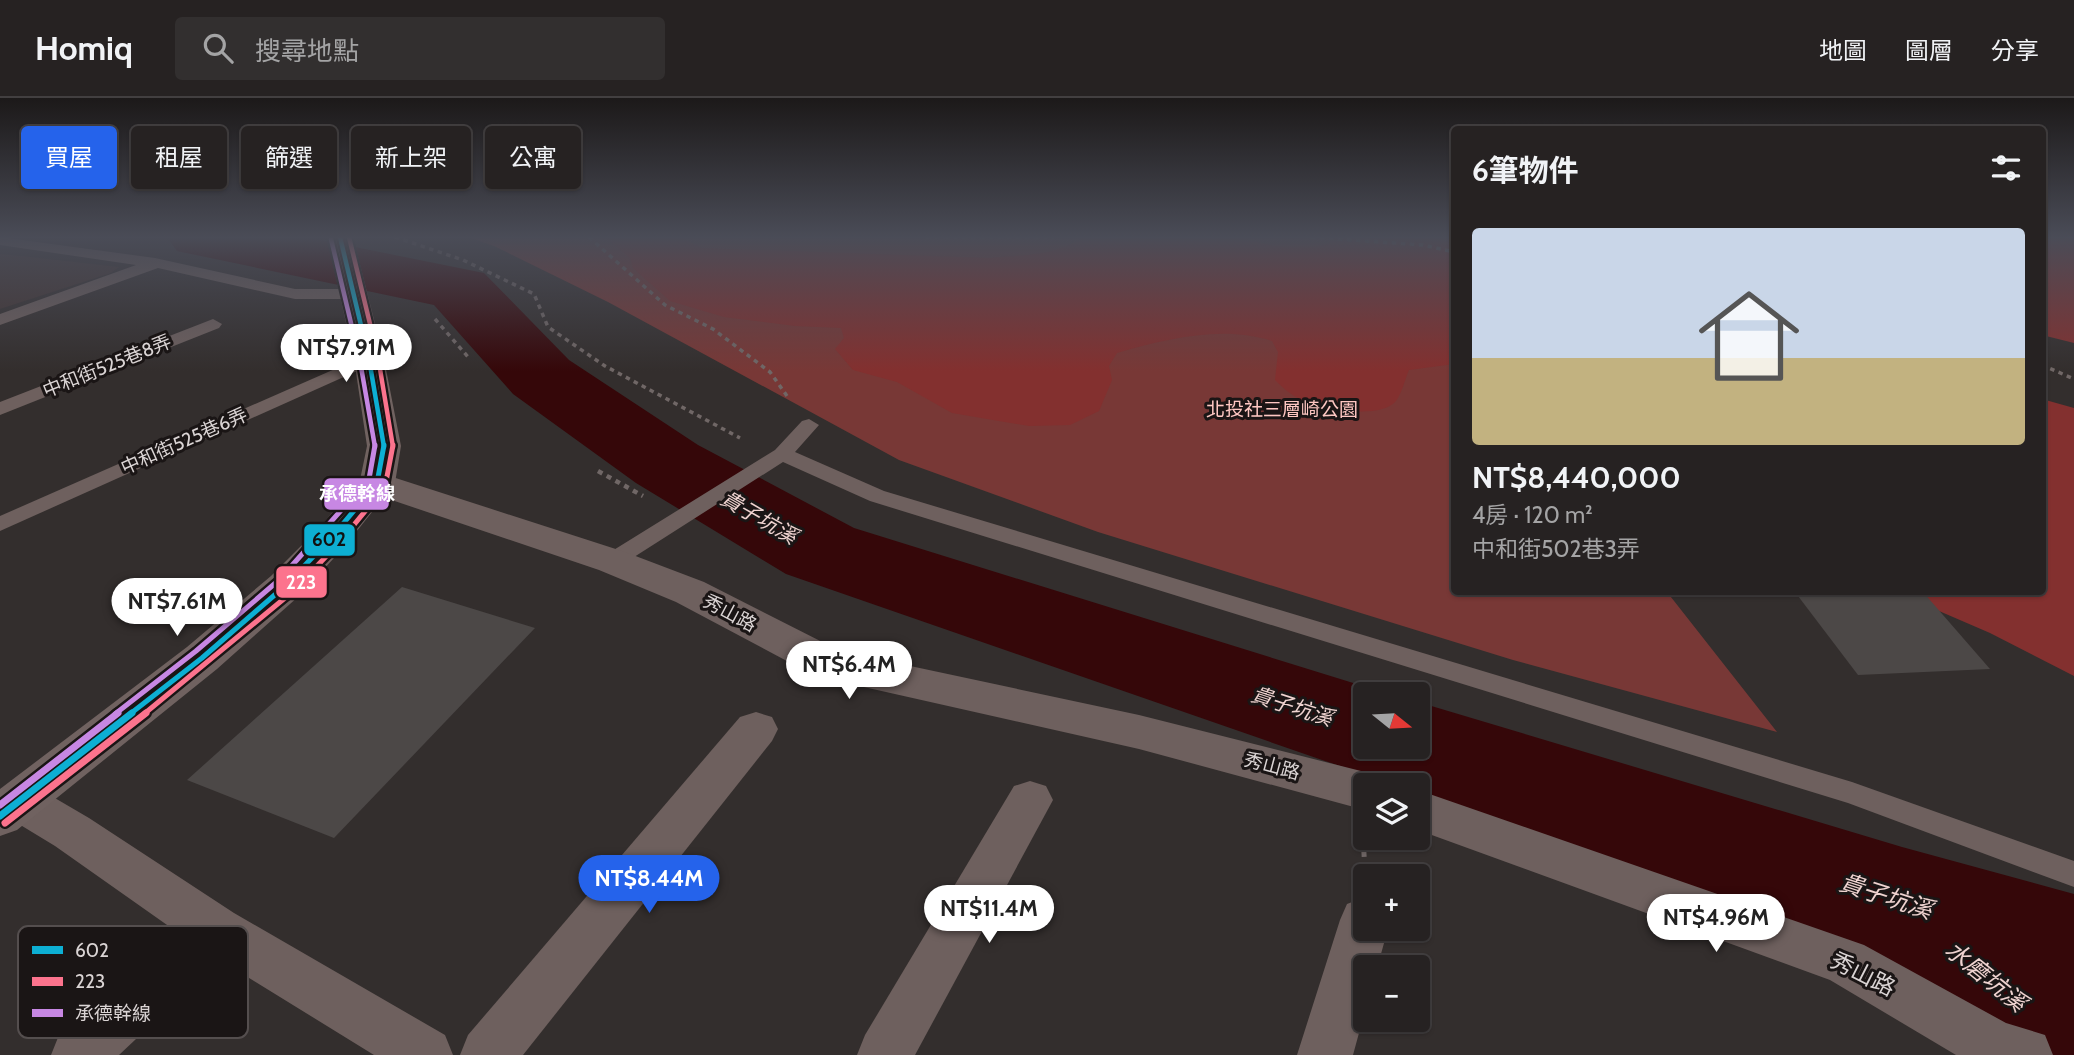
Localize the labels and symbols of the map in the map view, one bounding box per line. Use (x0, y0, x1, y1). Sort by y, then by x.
pin: NT$7.91M (274, 324, 418, 384)
street label: 中和街525巷8弄 (39, 330, 175, 402)
park label: 北投社三層崎公園 (1206, 398, 1358, 421)
street label: 中和街525巷6弄 (117, 403, 251, 479)
line badge: 承德幹線 (323, 477, 390, 511)
text: 承德幹線 (319, 482, 395, 505)
water label: 貴子坑溪 (716, 485, 804, 550)
line badge: 602 (303, 523, 356, 557)
text: 602 (312, 528, 346, 551)
line badge: 223 (275, 565, 328, 599)
text: 223 (286, 571, 316, 594)
pin: NT$7.61M (105, 578, 249, 638)
street label: 秀山路 (699, 589, 761, 637)
pin: NT$6.4M (784, 642, 914, 701)
water label: 貴子坑溪 (1248, 681, 1339, 732)
north arrow (1353, 682, 1430, 760)
street label: 秀山路 (1241, 748, 1303, 784)
pin: NT$8.44M (577, 856, 721, 915)
water label: 貴子坑溪 (1836, 867, 1939, 926)
pin: NT$11.4M (917, 886, 1061, 945)
pin: NT$4.96M (1644, 894, 1788, 954)
legend (18, 926, 248, 1038)
water label: 水磨坑溪 (1940, 935, 2035, 1019)
text: 602 (75, 939, 109, 962)
street label: 秀山路 (1826, 946, 1900, 1002)
text: 223 (75, 970, 105, 993)
text: 承德幹線 (75, 1002, 151, 1025)

